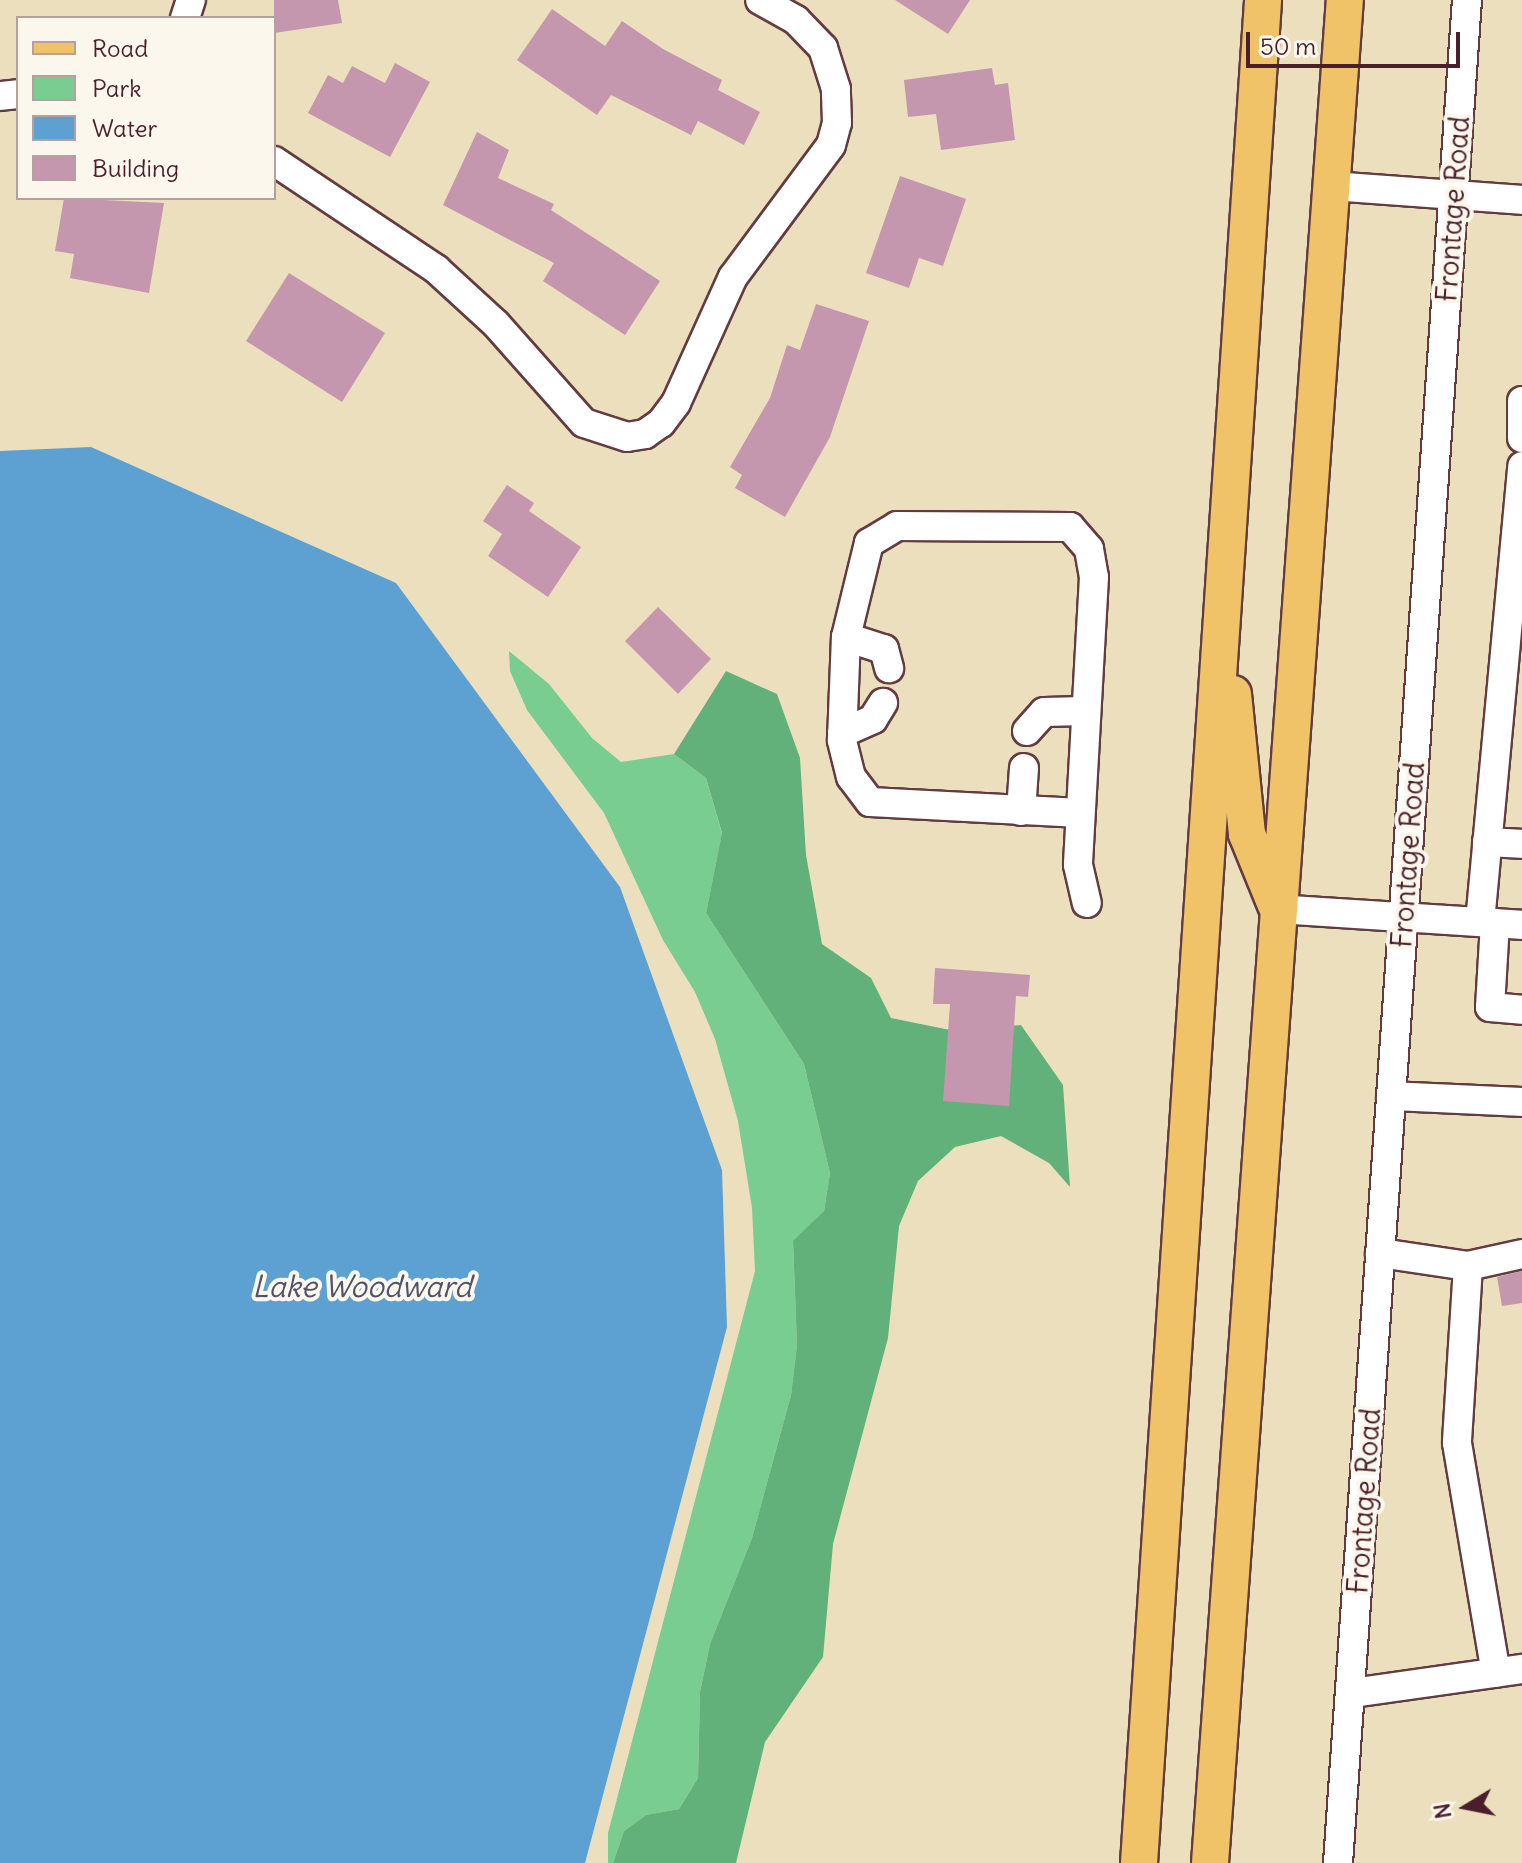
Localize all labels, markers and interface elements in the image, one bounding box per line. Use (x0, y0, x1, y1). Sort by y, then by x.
legend (16, 16, 276, 200)
scale bar (1250, 16, 1464, 66)
text: 50 m (1260, 31, 1316, 61)
text: Road (92, 33, 148, 63)
text: Park (92, 73, 142, 103)
text: Water (92, 113, 157, 143)
street label: Frontage Road (1430, 115, 1476, 303)
text: Building (92, 153, 179, 183)
street label: Frontage Road (1385, 761, 1431, 949)
water label: Lake Woodward (252, 1268, 472, 1304)
street label: Frontage Road (1341, 1407, 1387, 1595)
north arrow (1426, 1767, 1506, 1847)
text: N (1427, 1801, 1457, 1821)

